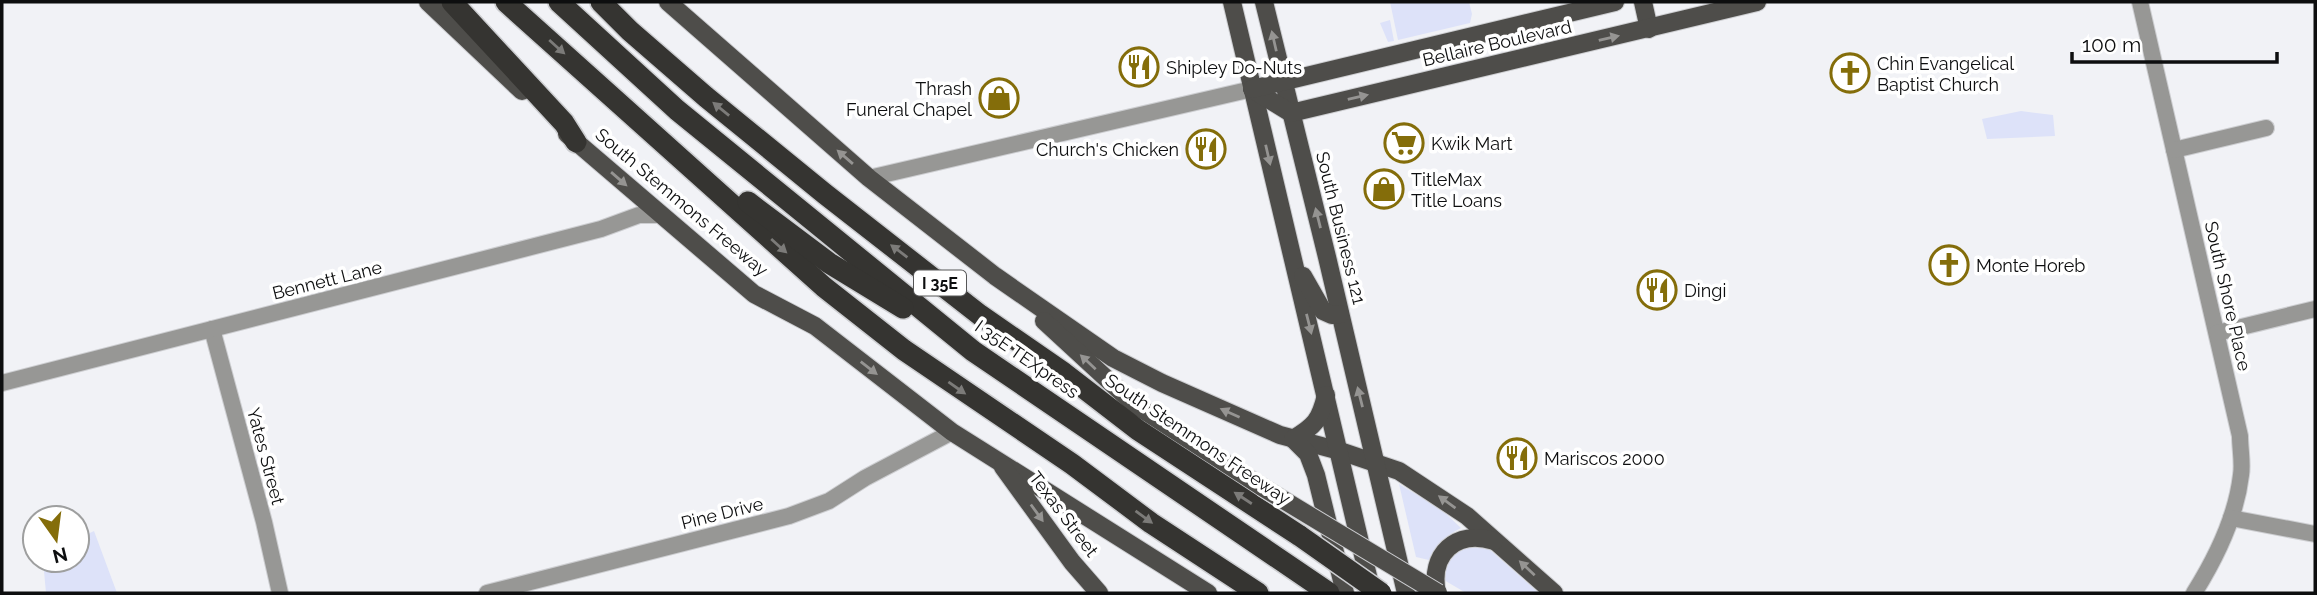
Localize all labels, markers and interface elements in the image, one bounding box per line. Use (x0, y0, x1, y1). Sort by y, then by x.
street label: Bellaire Boulevard (1420, 16, 1574, 70)
scale bar (2072, 21, 2277, 65)
one-way arrow (1268, 30, 1279, 52)
text: 100 m (2082, 32, 2141, 57)
one-way arrow (1598, 33, 1620, 44)
one-way arrow (548, 39, 566, 55)
restaurant icon: Shipley Do-Nuts (1118, 46, 1160, 88)
church icon: Chin Evangelical Baptist Church (1829, 52, 1871, 94)
place label: Chin Evangelical Baptist Church (1877, 53, 2014, 95)
place label: Shipley Do-Nuts (1166, 57, 1302, 78)
shop icon: Thrash Funeral Chapel (978, 77, 1020, 119)
place label: Thrash Funeral Chapel (846, 78, 972, 120)
one-way arrow (1347, 92, 1369, 103)
one-way arrow (713, 102, 731, 117)
supermarket icon: Kwik Mart (1383, 122, 1425, 164)
street label: South Stemmons Freeway (591, 124, 773, 280)
restaurant icon: Church's Chicken (1185, 128, 1227, 170)
place label: Kwik Mart (1431, 133, 1512, 154)
place label: Church's Chicken (1036, 139, 1179, 160)
one-way arrow (1263, 144, 1274, 166)
one-way arrow (836, 149, 854, 165)
street label: South Business 121 (1312, 149, 1370, 307)
shop icon: TitleMax Title Loans (1363, 168, 1405, 210)
place label: TitleMax Title Loans (1411, 169, 1502, 211)
one-way arrow (610, 171, 627, 186)
one-way arrow (1312, 207, 1323, 229)
street label: South Shore Place (2201, 219, 2256, 373)
one-way arrow (770, 238, 787, 254)
one-way arrow (890, 244, 908, 258)
church icon: Monte Horeb (1928, 244, 1970, 286)
place label: Monte Horeb (1976, 255, 2085, 276)
street label: Bennett Lane (270, 256, 384, 304)
restaurant icon: Dingi (1636, 269, 1678, 311)
road number: I 35E (914, 270, 966, 296)
place label: Dingi (1684, 280, 1726, 301)
one-way arrow (1304, 313, 1315, 335)
street label: I 35E TEXpress (971, 315, 1083, 403)
one-way arrow (1079, 354, 1097, 370)
one-way arrow (860, 360, 877, 375)
street label: South Stemmons Freeway (1101, 369, 1295, 509)
one-way arrow (948, 381, 966, 395)
one-way arrow (1354, 386, 1365, 408)
street label: Yates Street (243, 405, 289, 507)
one-way arrow (1219, 407, 1240, 418)
restaurant icon: Mariscos 2000 (1496, 437, 1538, 479)
place label: Mariscos 2000 (1544, 448, 1665, 469)
street label: Texas Street (1025, 467, 1103, 561)
one-way arrow (1234, 491, 1252, 505)
street label: Pine Drive (679, 493, 766, 533)
one-way arrow (1438, 495, 1456, 509)
north arrow (21, 504, 91, 574)
one-way arrow (1030, 504, 1044, 523)
one-way arrow (1135, 510, 1153, 524)
text: N (50, 543, 70, 568)
one-way arrow (1519, 561, 1536, 577)

